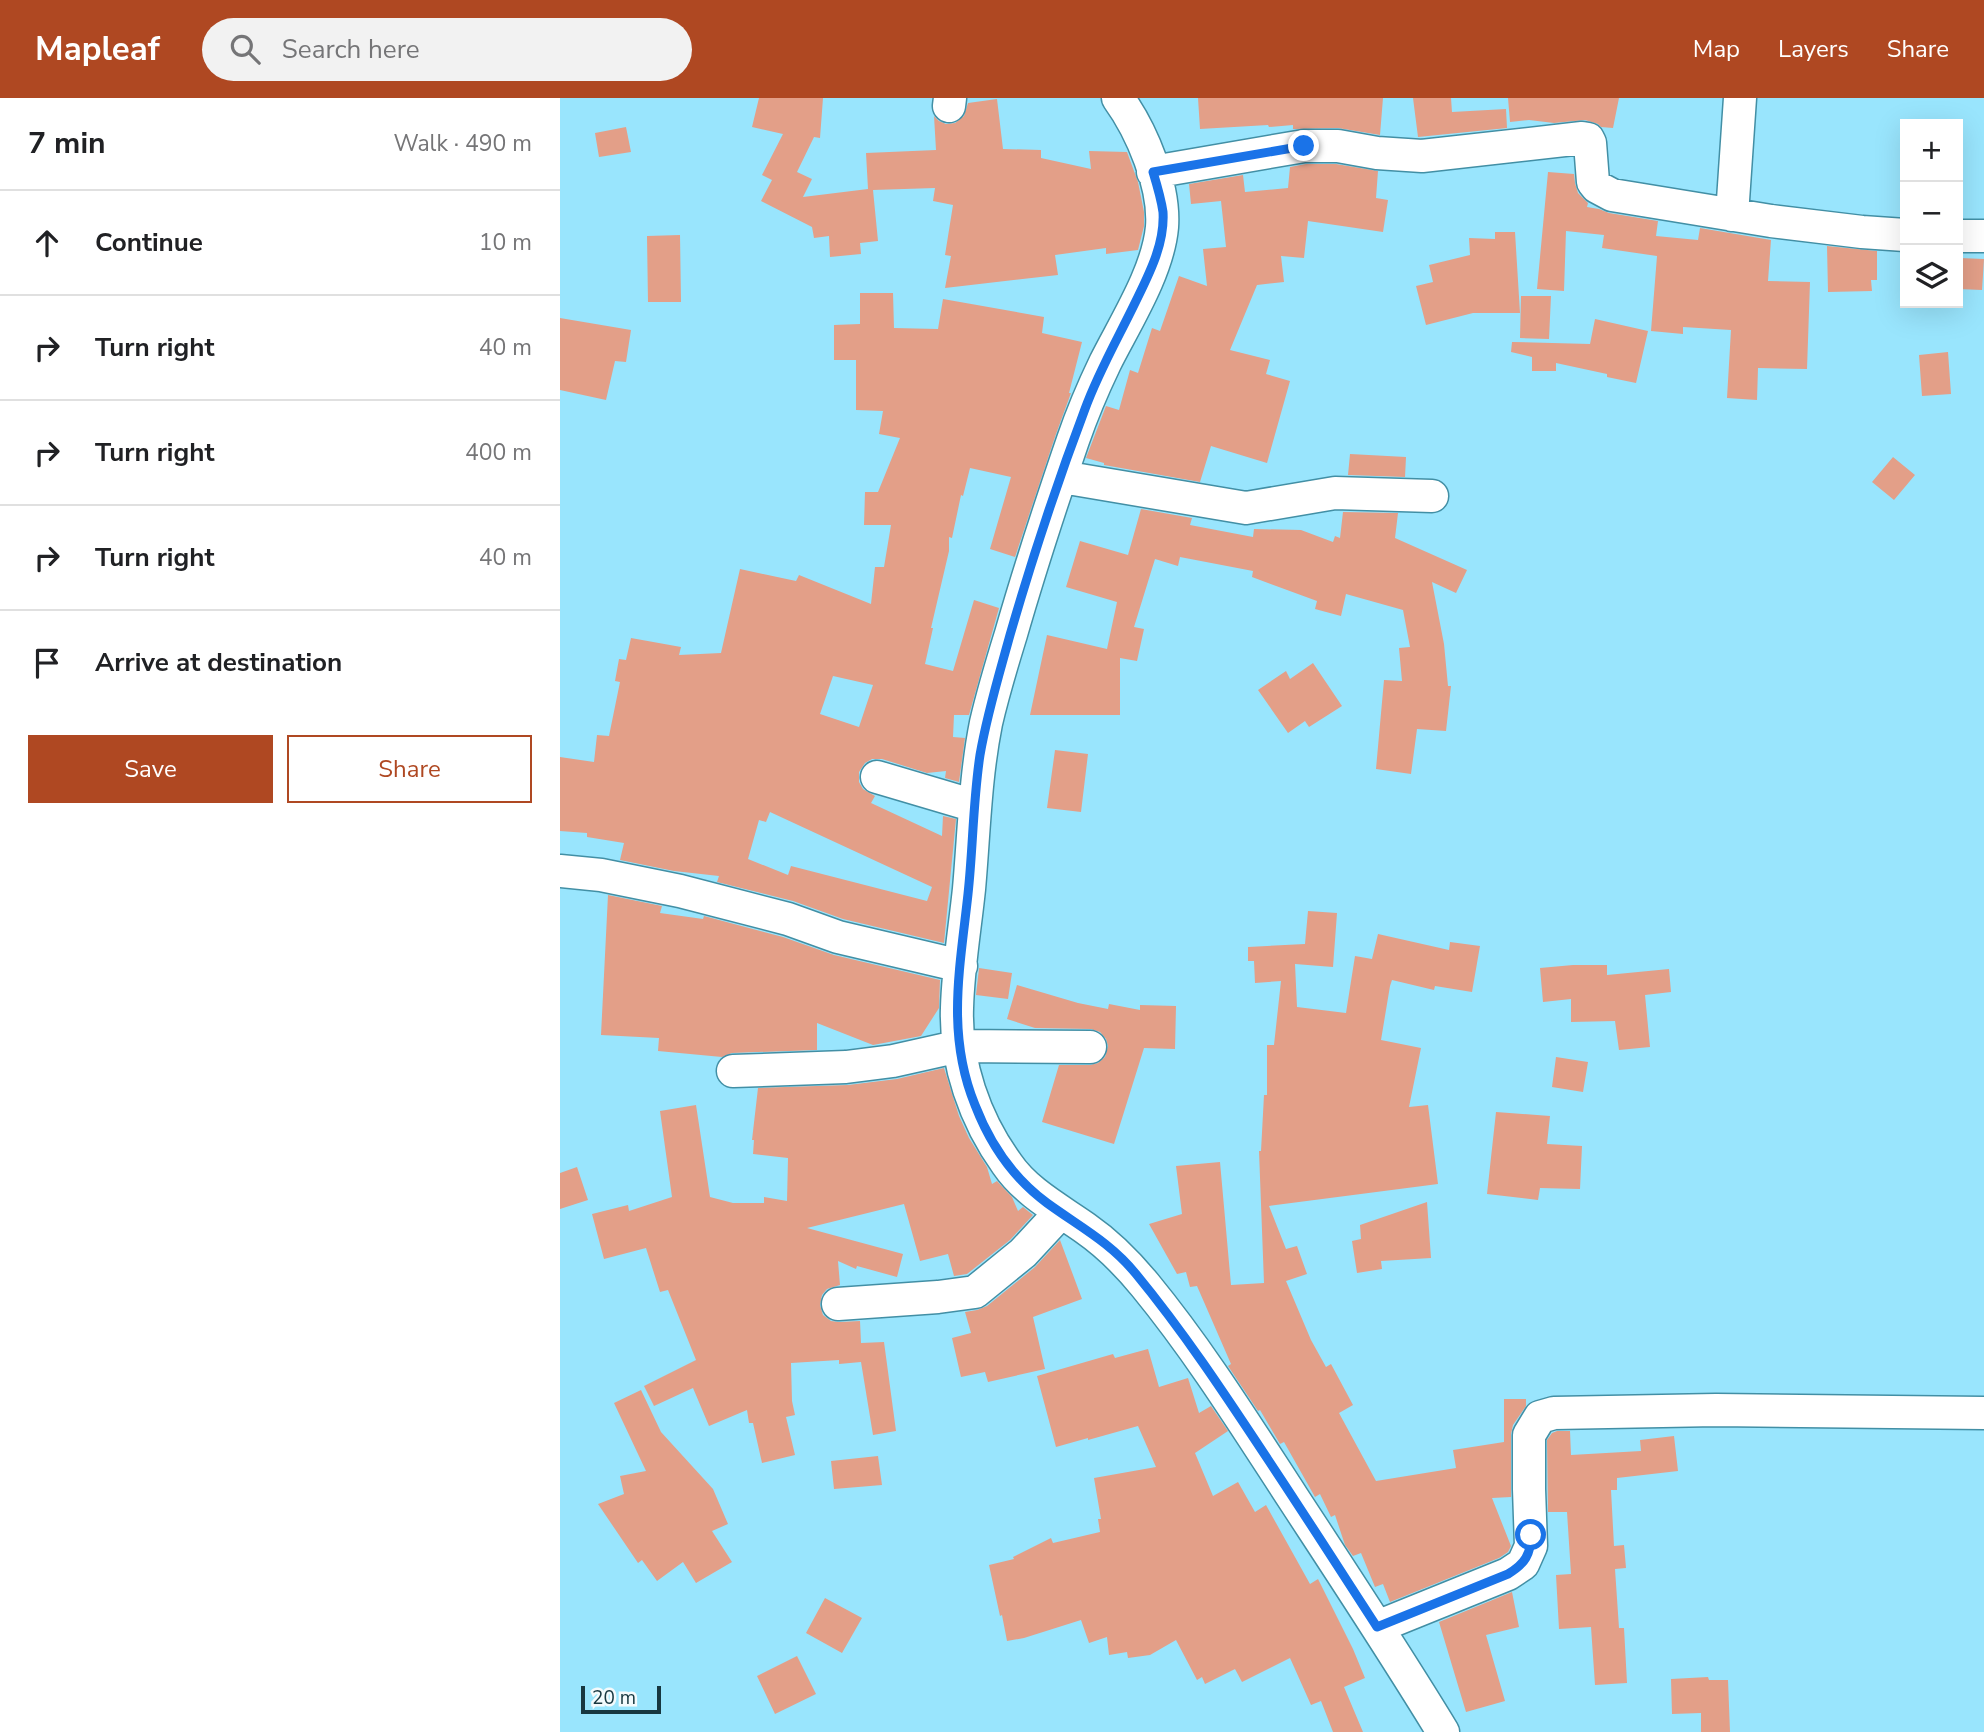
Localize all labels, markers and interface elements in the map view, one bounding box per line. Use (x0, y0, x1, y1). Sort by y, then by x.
search box (202, 18, 692, 81)
text: Mapleaf (35, 27, 160, 72)
icon: search (226, 30, 264, 68)
text: Search here (282, 32, 420, 67)
text: Map (1693, 33, 1740, 65)
text: Layers (1778, 33, 1849, 65)
text: Share (1887, 33, 1949, 65)
map controls (1900, 119, 1963, 308)
button: + (1900, 119, 1963, 182)
text: 7 min (28, 123, 106, 164)
text: Walk · 490 m (393, 128, 532, 159)
route end (1288, 130, 1319, 161)
button: − (1900, 182, 1963, 245)
icon: ahead (28, 224, 66, 262)
text: Continue (95, 225, 203, 260)
text: 10 m (479, 227, 532, 258)
button: layers (1900, 245, 1963, 308)
icon: right (28, 329, 66, 367)
text: Turn right (95, 330, 214, 365)
text: 40 m (479, 332, 532, 363)
icon: right (28, 434, 66, 472)
text: Turn right (95, 435, 214, 470)
text: 400 m (465, 437, 532, 468)
icon: right (28, 539, 66, 577)
text: Turn right (95, 540, 214, 575)
text: 40 m (479, 542, 532, 573)
icon: arrive (28, 644, 66, 682)
text: Arrive at destination (95, 645, 342, 680)
button: Save (28, 735, 273, 803)
button: Share (287, 735, 532, 803)
route start (1515, 1519, 1546, 1550)
scale bar (581, 1683, 662, 1715)
text: 20 m (592, 1685, 636, 1711)

